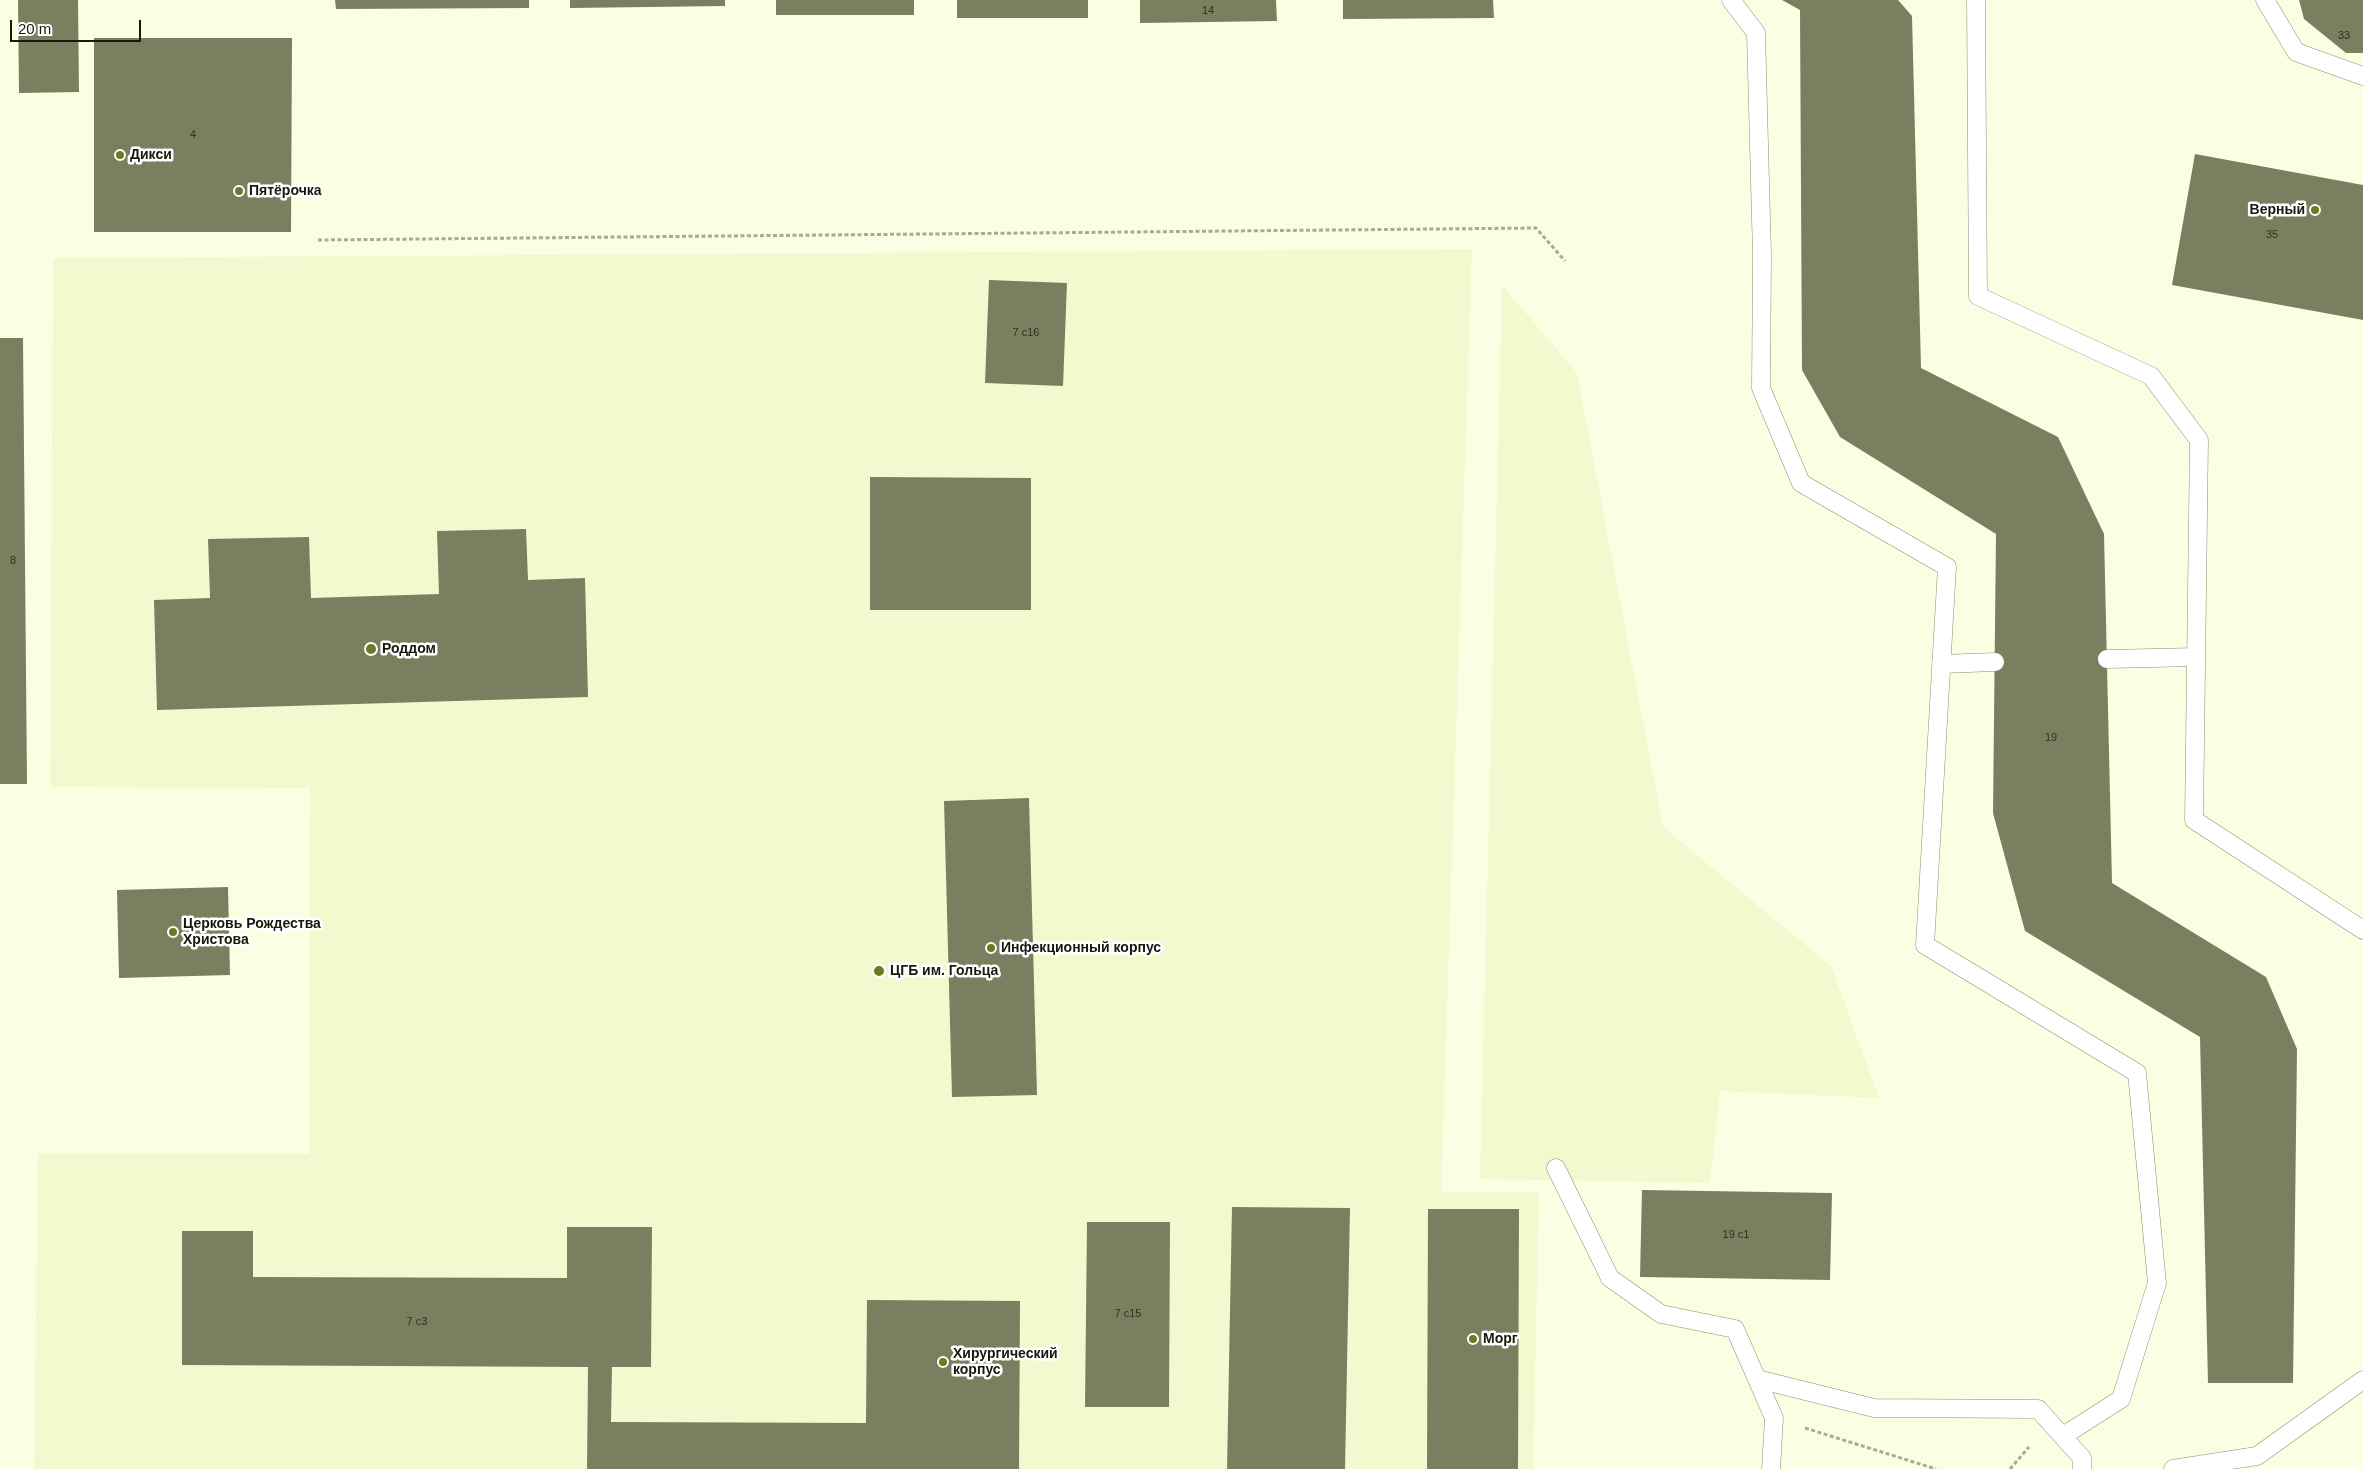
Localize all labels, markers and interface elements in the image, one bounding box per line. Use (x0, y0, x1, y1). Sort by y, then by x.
house number: 14 (1202, 4, 1214, 18)
scale bar (12, 10, 144, 42)
text: 20 m (18, 20, 51, 37)
house number: 33 (2338, 29, 2350, 43)
house number: 4 (190, 128, 196, 142)
place label: Дикси (130, 147, 172, 163)
marker: Дикси (114, 149, 126, 161)
place label: Пятёрочка (249, 183, 322, 199)
marker: Пятёрочка (233, 185, 245, 197)
place label: Верный (2250, 202, 2305, 218)
marker: Верный (2309, 204, 2321, 216)
house number: 35 (2266, 228, 2278, 242)
house number: 7 с16 (1013, 326, 1039, 340)
house number: 8 (10, 554, 16, 568)
place label: Роддом (382, 641, 436, 657)
marker: Роддом (364, 642, 378, 656)
house number: 19 (2045, 731, 2057, 745)
place label: Церковь Рождества Христова (183, 916, 321, 949)
marker: Церковь Рождества Христова (167, 926, 179, 938)
place label: Инфекционный корпус (1001, 940, 1161, 956)
marker: Инфекционный корпус (985, 942, 997, 954)
place label: ЦГБ им. Гольца (890, 963, 998, 979)
marker: ЦГБ им. Гольца (872, 964, 886, 978)
house number: 19 с1 (1723, 1228, 1749, 1242)
house number: 7 с15 (1115, 1307, 1141, 1321)
house number: 7 с3 (407, 1315, 427, 1329)
place label: Морг (1483, 1331, 1518, 1347)
marker: Морг (1467, 1333, 1479, 1345)
place label: Хирургический корпус (953, 1346, 1058, 1378)
marker: Хирургический корпус (937, 1356, 949, 1368)

